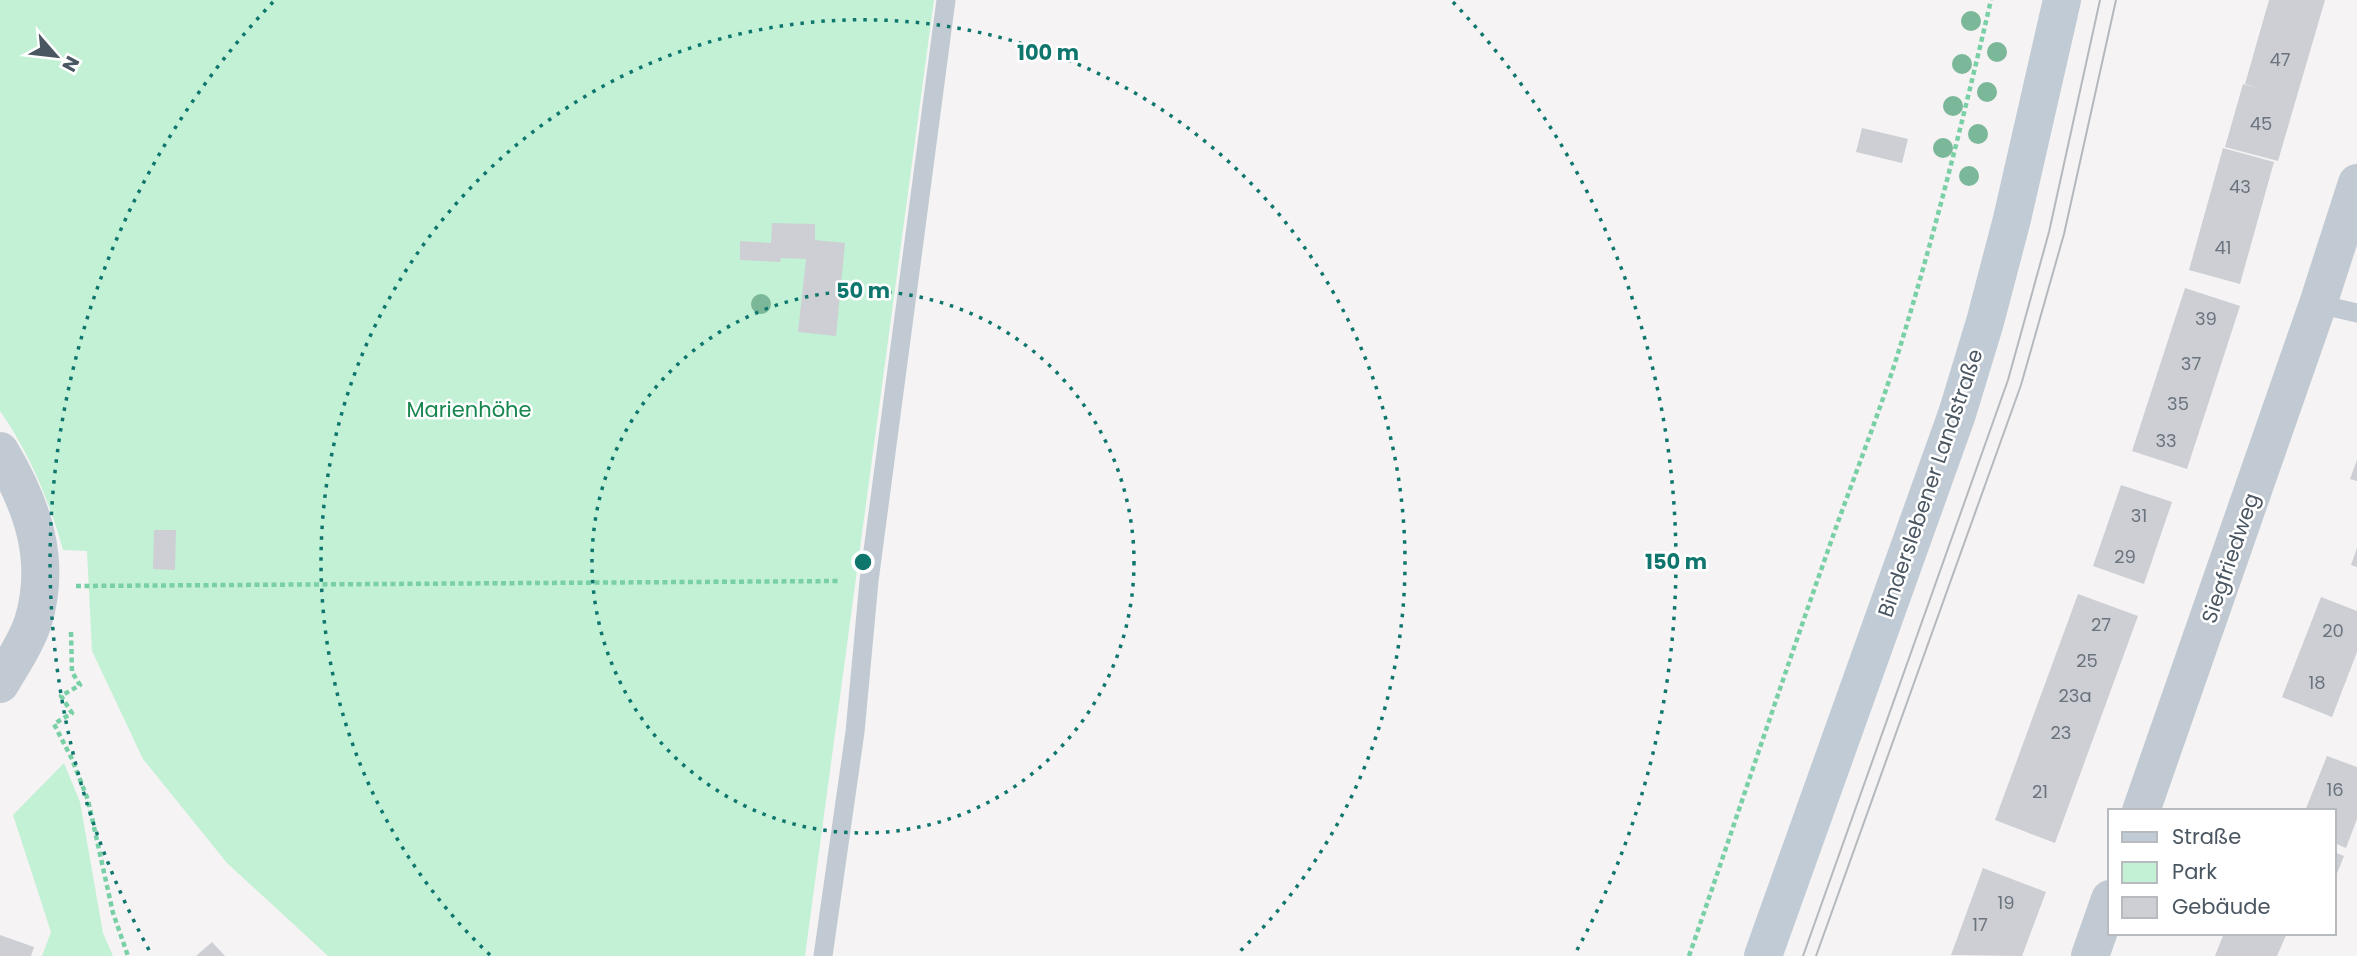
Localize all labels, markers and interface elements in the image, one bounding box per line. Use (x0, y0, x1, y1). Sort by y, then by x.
north arrow (21, 21, 91, 91)
text: 100 m (1017, 38, 1079, 67)
house number: 47 (2269, 47, 2291, 72)
text: N (55, 51, 86, 76)
house number: 45 (2250, 111, 2272, 136)
house number: 43 (2229, 174, 2251, 199)
house number: 41 (2214, 235, 2232, 260)
text: 50 m (836, 276, 890, 305)
house number: 39 (2195, 306, 2217, 331)
street label: Binderslebener Landstraße (1870, 345, 1990, 621)
house number: 37 (2181, 351, 2201, 376)
house number: 35 (2167, 391, 2189, 416)
park label: Marienhöhe (406, 395, 532, 424)
house number: 33 (2155, 428, 2177, 453)
street label: Siegfriedweg (2194, 489, 2266, 627)
house number: 31 (2131, 503, 2147, 528)
house number: 29 (2114, 544, 2136, 569)
text: 150 m (1645, 547, 1707, 576)
centre of rings (851, 550, 875, 574)
house number: 27 (2091, 612, 2111, 637)
house number: 20 (2322, 618, 2344, 643)
house number: 25 (2076, 648, 2098, 673)
house number: 18 (2308, 670, 2326, 695)
house number: 23a (2058, 683, 2092, 708)
house number: 23 (2051, 720, 2071, 745)
house number: 16 (2326, 777, 2344, 802)
house number: 21 (2032, 779, 2048, 804)
legend (2108, 809, 2336, 935)
text: Straße (2172, 822, 2241, 851)
text: Park (2172, 857, 2217, 886)
house number: 19 (1997, 890, 2015, 915)
text: Gebäude (2172, 892, 2270, 921)
house number: 17 (1972, 912, 1988, 937)

